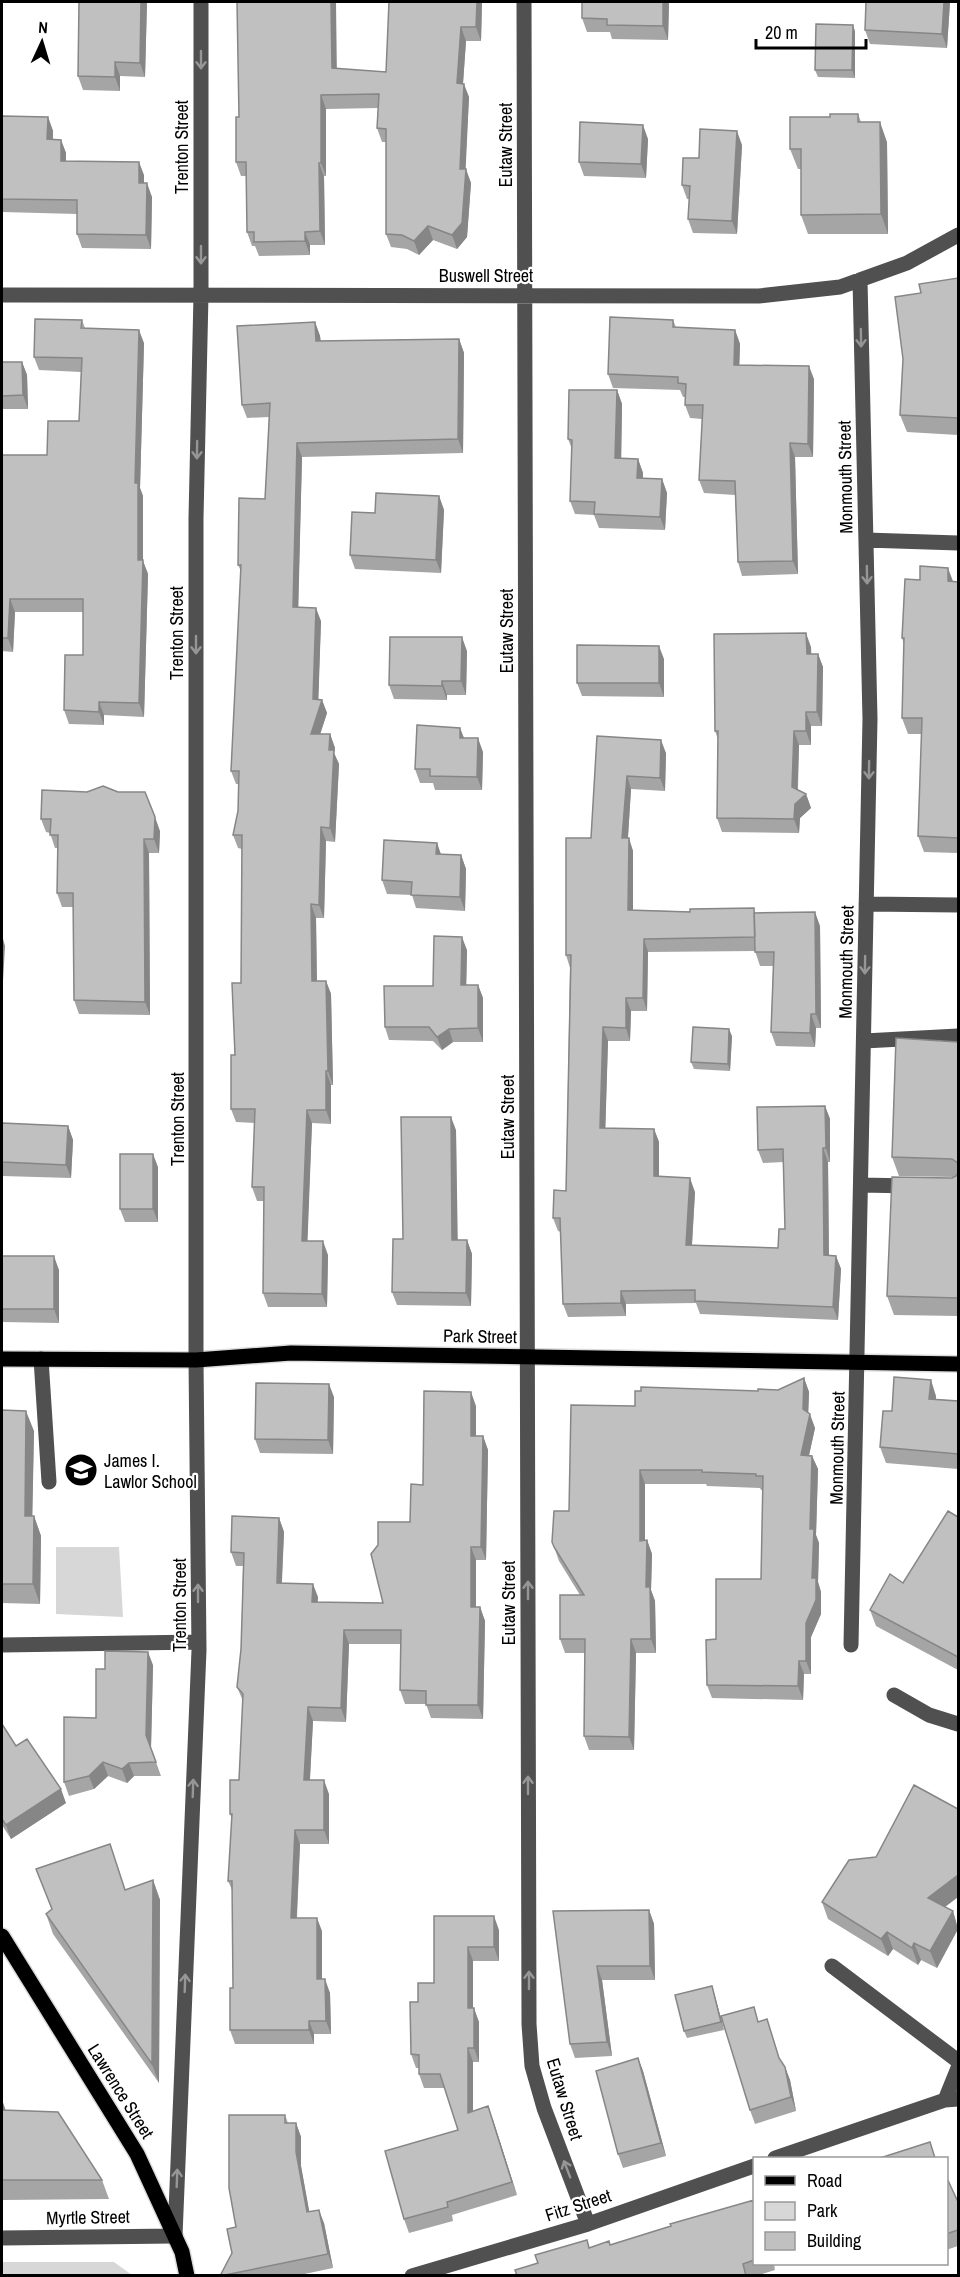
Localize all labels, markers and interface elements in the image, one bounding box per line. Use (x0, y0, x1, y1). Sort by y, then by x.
north arrow (12, 12, 72, 72)
scale bar (756, 12, 866, 50)
text: N (38, 16, 49, 38)
text: 20 m (765, 20, 798, 45)
one-way arrow (195, 49, 207, 69)
street label: Trenton Street (169, 100, 194, 194)
street label: Eutaw Street (493, 103, 518, 187)
one-way arrow (195, 244, 207, 264)
street label: Buswell Street (439, 263, 533, 288)
one-way arrow (855, 328, 867, 348)
street label: Monmouth Street (832, 420, 858, 534)
one-way arrow (191, 439, 203, 459)
one-way arrow (861, 564, 873, 584)
street label: Trenton Street (164, 586, 189, 680)
street label: Eutaw Street (494, 589, 519, 673)
one-way arrow (190, 634, 202, 654)
one-way arrow (864, 759, 875, 779)
street label: Monmouth Street (833, 905, 859, 1019)
one-way arrow (860, 954, 871, 974)
street label: Trenton Street (165, 1072, 190, 1166)
street label: Eutaw Street (495, 1075, 520, 1159)
street label: Park Street (443, 1323, 517, 1349)
street label: Monmouth Street (824, 1391, 850, 1505)
place label: James I. Lawlor School (104, 1448, 197, 1494)
school or university icon: James I. Lawlor School (63, 1452, 99, 1488)
street label: Trenton Street (167, 1558, 192, 1652)
street label: Eutaw Street (496, 1561, 521, 1645)
one-way arrow (522, 1580, 534, 1600)
one-way arrow (192, 1584, 204, 1604)
one-way arrow (522, 1775, 534, 1795)
one-way arrow (188, 1778, 199, 1798)
one-way arrow (523, 1970, 535, 1990)
one-way arrow (180, 1973, 191, 1993)
street label: Lawrence Street (82, 2039, 160, 2143)
street label: Eutaw Street (541, 2055, 589, 2143)
legend (753, 2157, 948, 2265)
one-way arrow (561, 2160, 572, 2179)
one-way arrow (172, 2168, 183, 2188)
text: Road (807, 2168, 842, 2193)
street label: Fitz Street (542, 2183, 614, 2227)
text: Park (807, 2198, 838, 2223)
street label: Myrtle Street (46, 2204, 130, 2230)
text: Building (807, 2228, 862, 2253)

